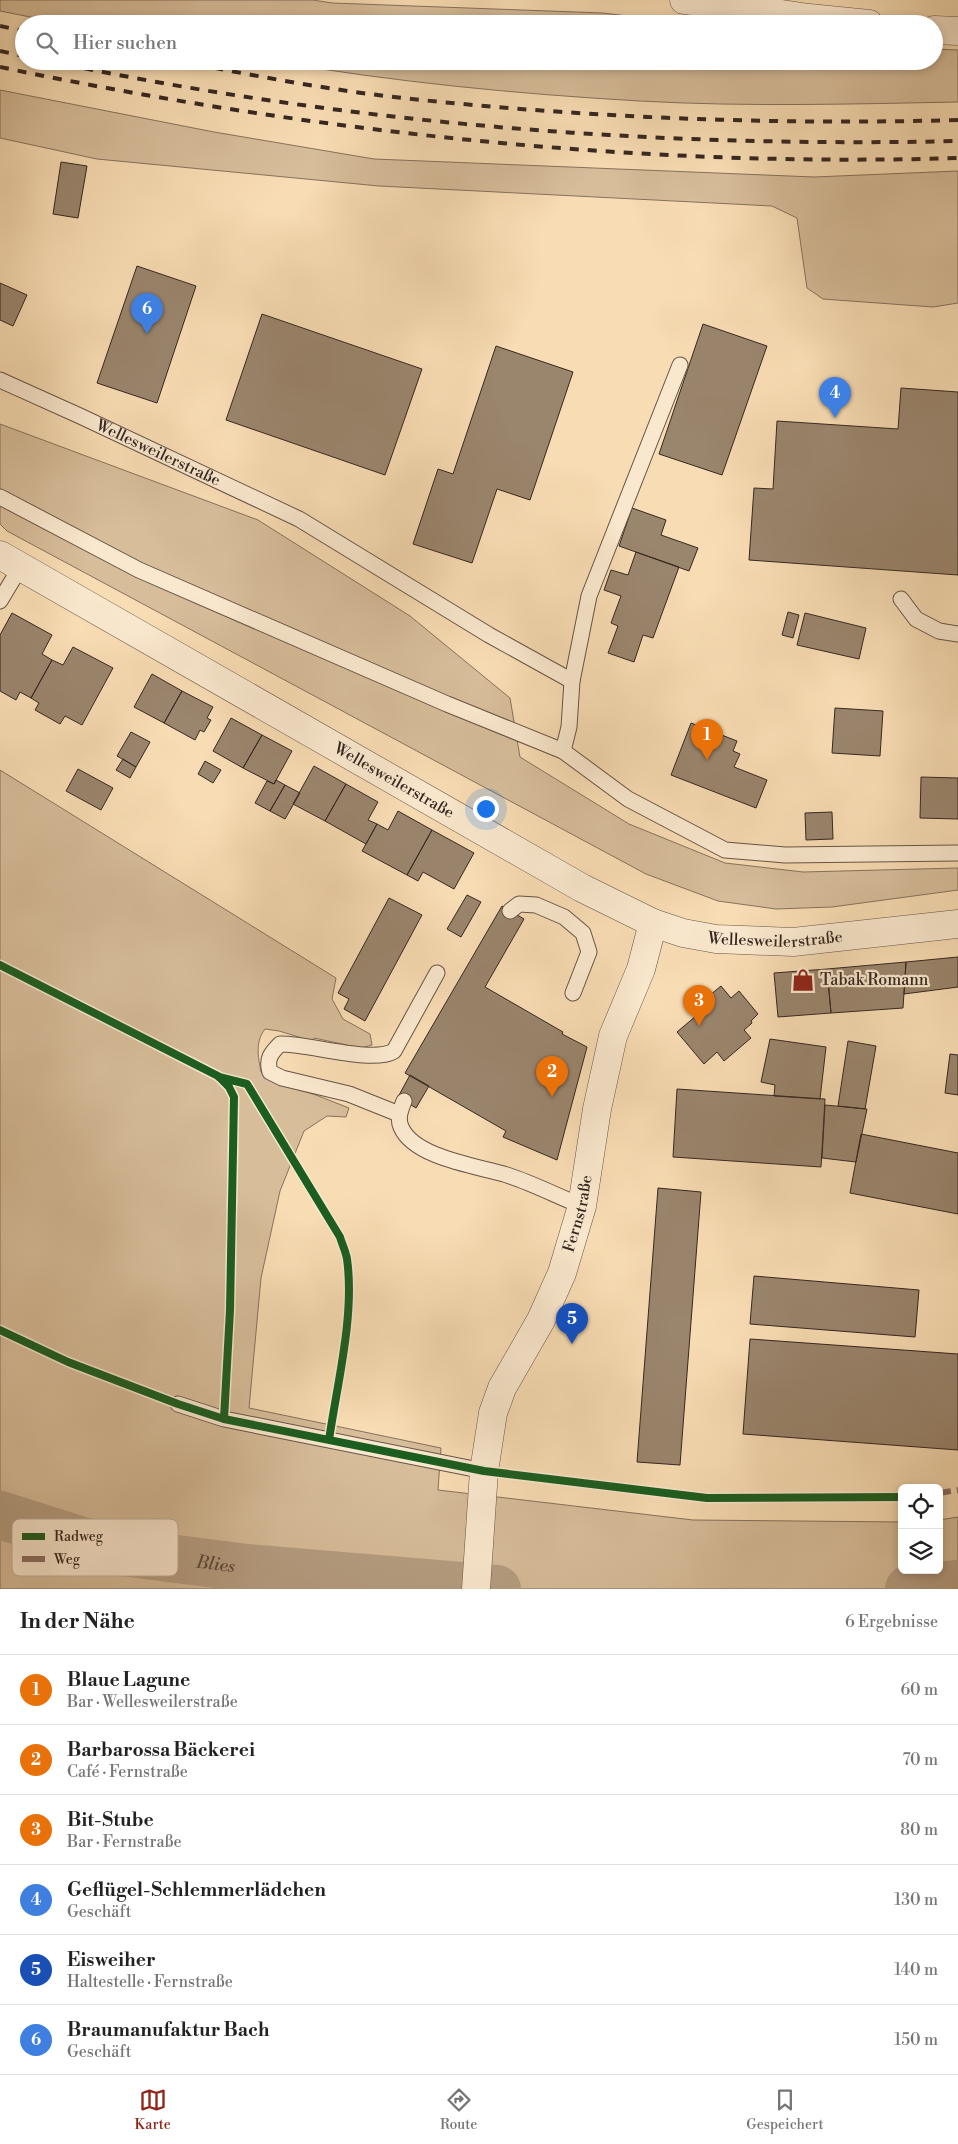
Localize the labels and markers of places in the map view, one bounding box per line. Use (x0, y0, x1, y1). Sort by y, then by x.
pin: 6 (131, 293, 163, 334)
pin: 4 (819, 377, 851, 418)
pin: 1 (691, 719, 723, 760)
shop icon: Tabak Romann (790, 967, 816, 993)
place label: Tabak Romann (820, 970, 929, 990)
pin: 3 (683, 985, 715, 1026)
pin: 2 (536, 1056, 568, 1097)
pin: 5 (556, 1303, 588, 1344)

